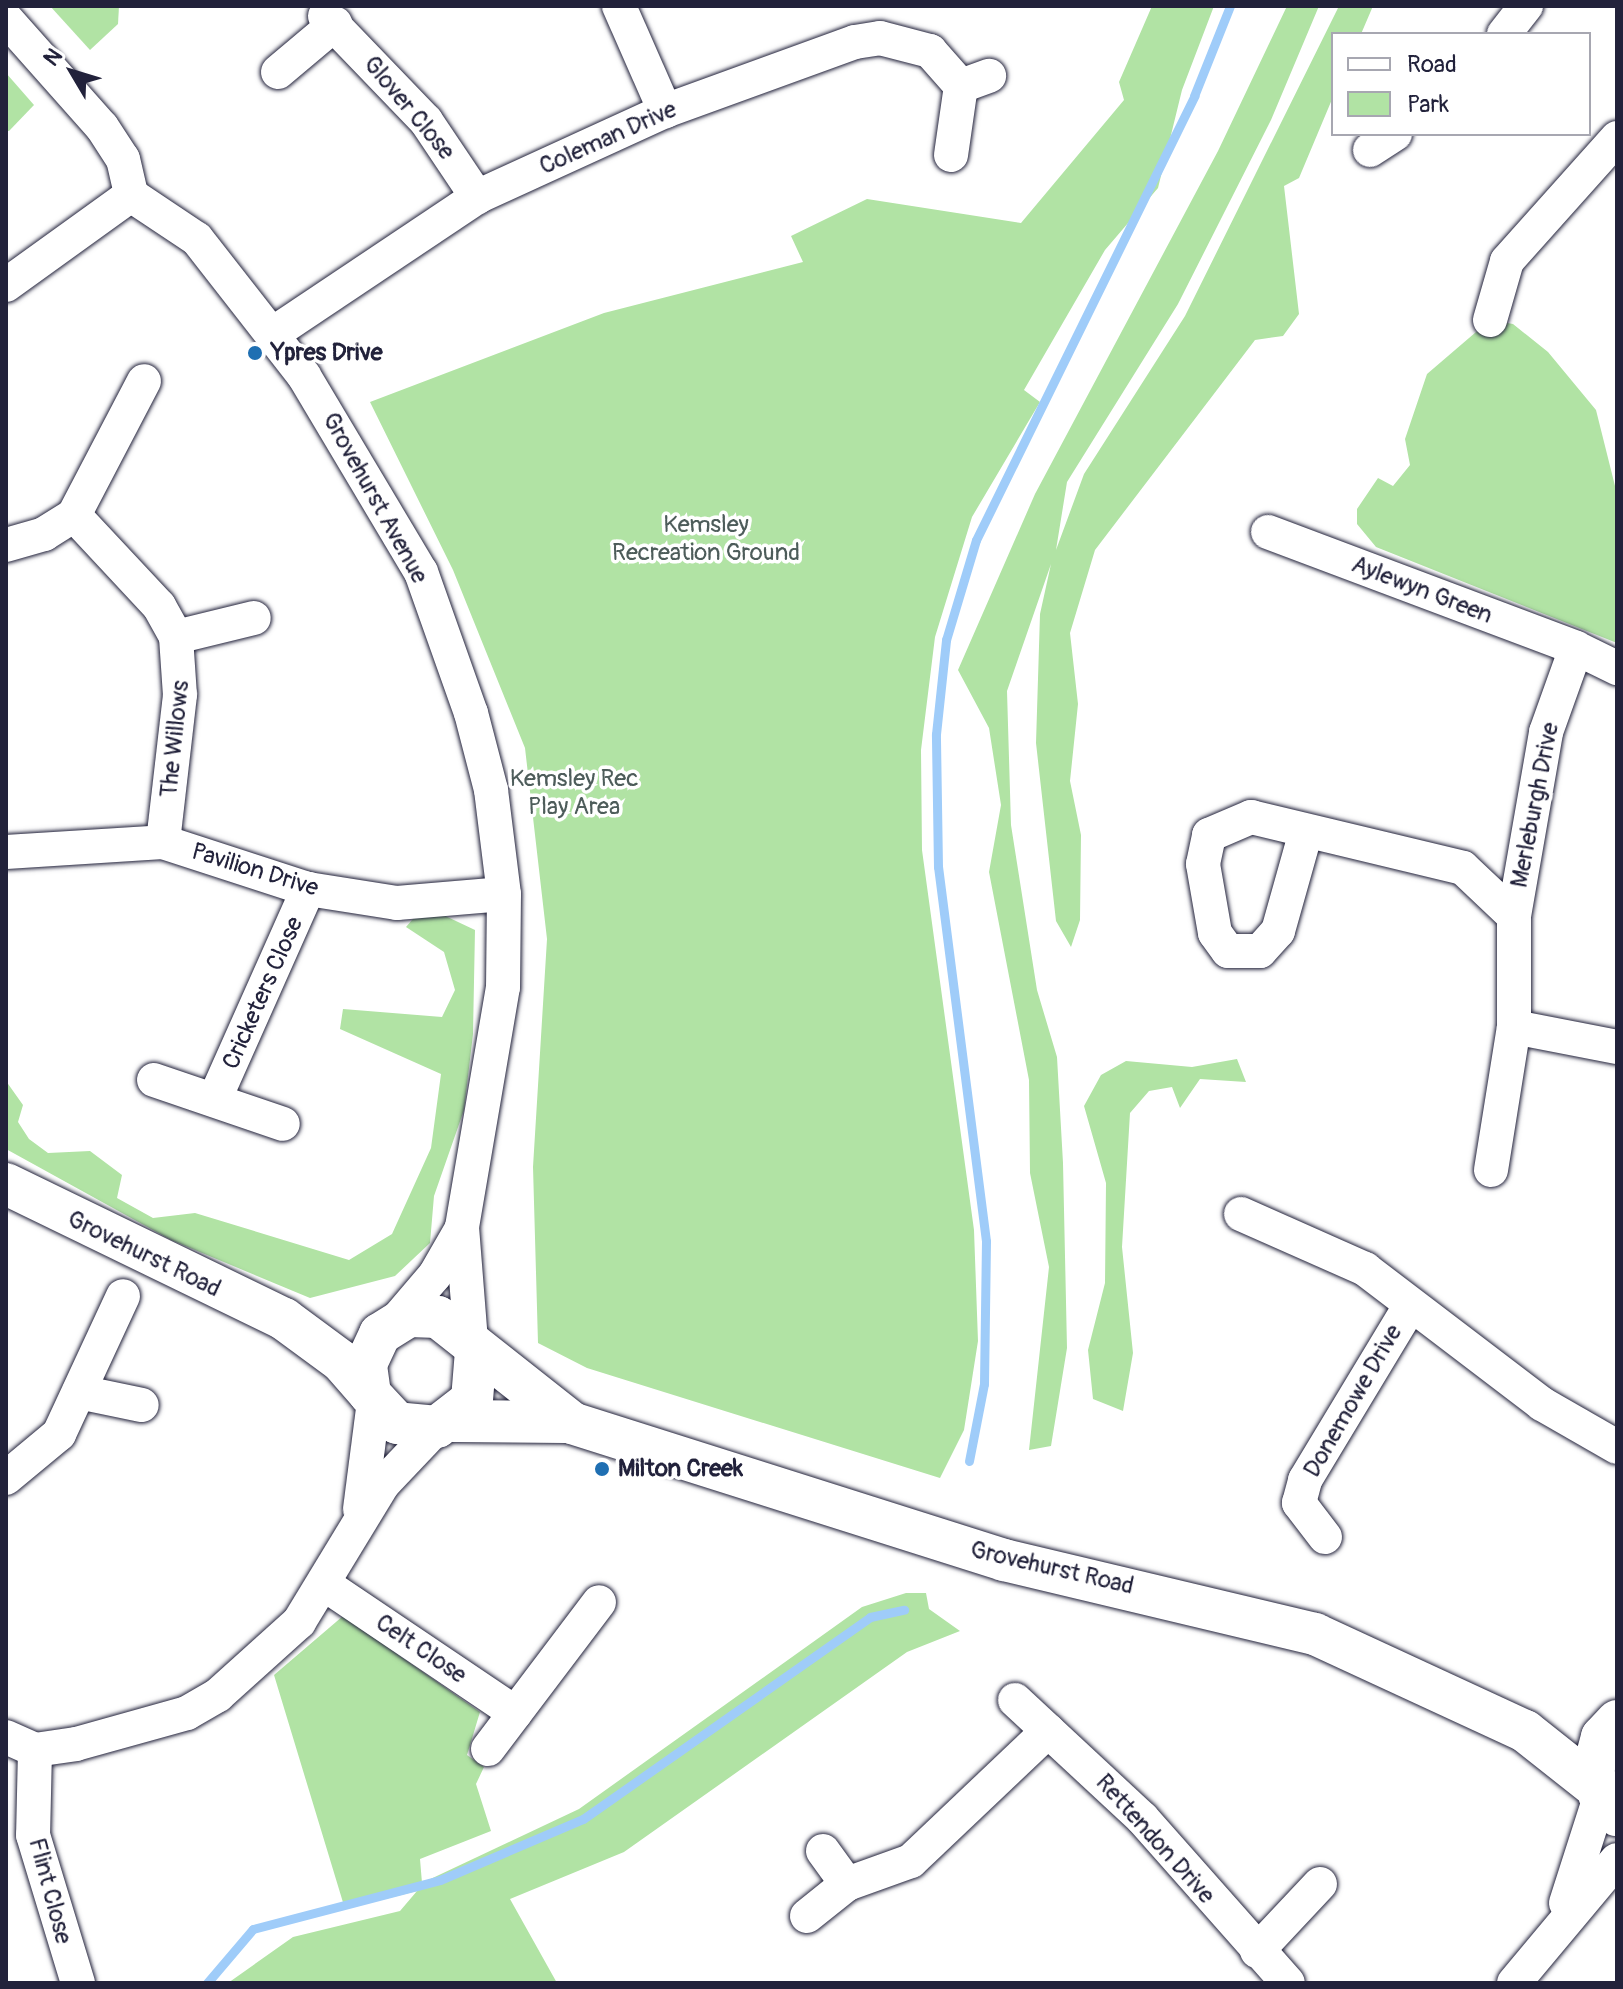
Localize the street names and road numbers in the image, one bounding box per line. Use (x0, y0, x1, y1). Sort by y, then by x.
street label: Glover Close (357, 50, 461, 166)
street label: Coleman Drive (535, 95, 681, 181)
street label: Grovehurst Avenue (316, 408, 434, 588)
street label: Aylewyn Green (1348, 550, 1496, 630)
street label: The Willows (155, 679, 195, 799)
street label: Merleburgh Drive (1505, 720, 1565, 890)
street label: Pavilion Drive (188, 837, 322, 903)
street label: Cricketers Close (217, 912, 309, 1074)
street label: Grovehurst Road (63, 1205, 225, 1303)
street label: Donemowe Drive (1298, 1320, 1408, 1482)
street label: Grovehurst Road (968, 1535, 1136, 1601)
street label: Celt Close (370, 1608, 472, 1690)
street label: Rettendon Drive (1089, 1768, 1221, 1910)
street label: Flint Close (22, 1835, 78, 1947)

